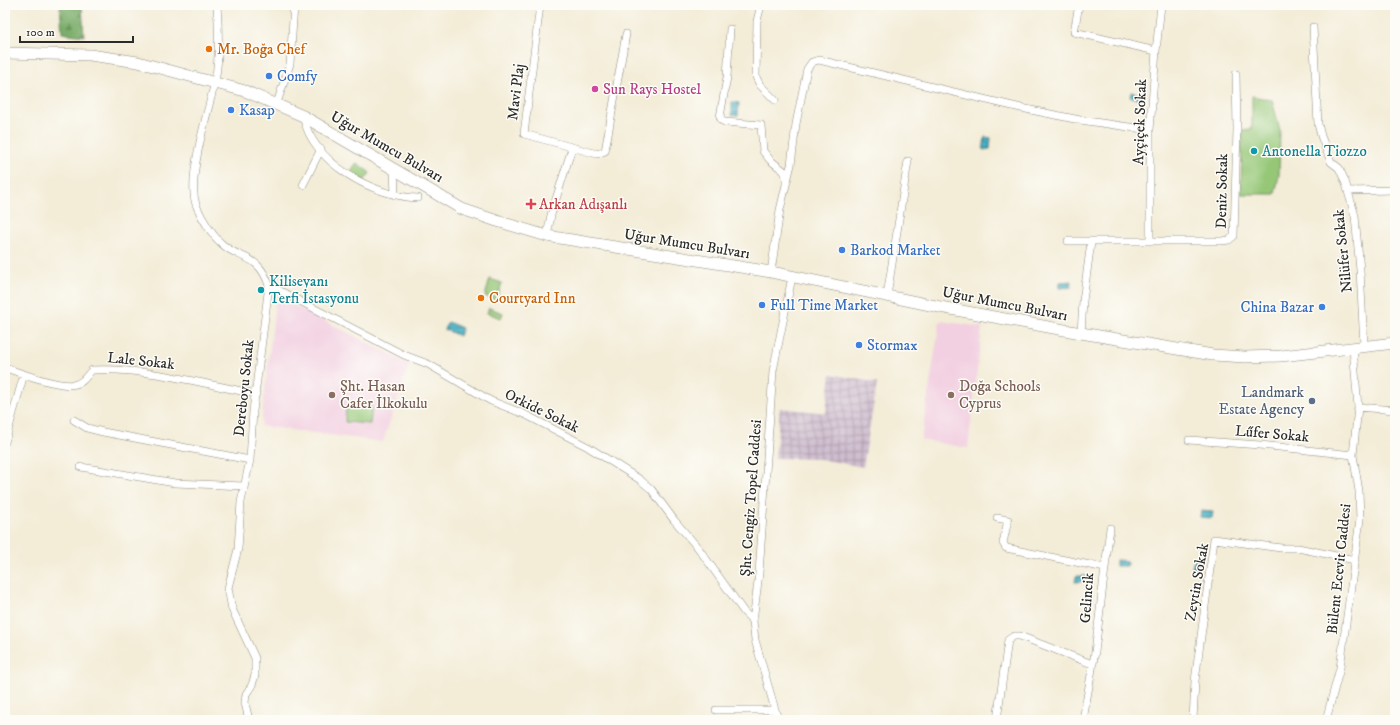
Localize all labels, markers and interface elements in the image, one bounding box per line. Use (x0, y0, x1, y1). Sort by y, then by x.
scale bar (20, 18, 133, 44)
text: 100 m (26, 25, 55, 40)
place label: Mr. Boğa Chef (217, 40, 308, 59)
marker: Mr. Boğa Chef (204, 44, 214, 54)
street label: Mavi Plaj (503, 63, 529, 121)
place label: Comfy (277, 67, 318, 86)
marker: Comfy (264, 71, 274, 81)
street label: Ayçiçek Sokak (1129, 78, 1151, 165)
place label: Sun Rays Hostel (603, 80, 701, 99)
marker: Sun Rays Hostel (590, 84, 600, 94)
place label: Kasap (239, 101, 275, 120)
marker: Kasap (226, 105, 236, 115)
street label: Uğur Mumcu Bulvarı (327, 107, 447, 187)
place label: Antonella Tiozzo (1262, 142, 1367, 161)
marker: Antonella Tiozzo (1249, 146, 1259, 156)
street label: Deniz Sokak (1212, 153, 1232, 229)
place label: Arkan Adışanlı (539, 195, 628, 214)
marker: Arkan Adışanlı (526, 199, 536, 209)
street label: Nilüfer Sokak (1329, 208, 1357, 294)
street label: Uğur Mumcu Bulvarı (623, 225, 752, 263)
place label: Barkod Market (850, 241, 941, 260)
marker: Barkod Market (837, 245, 847, 255)
place label: Kiliseyanı Terfi İstasyonu (269, 272, 359, 308)
street label: Uğur Mumcu Bulvarı (941, 283, 1069, 326)
marker: Kiliseyanı Terfi İstasyonu (256, 285, 266, 295)
place label: Courtyard Inn (489, 289, 576, 308)
marker: Courtyard Inn (476, 293, 486, 303)
place label: Full Time Market (770, 296, 878, 315)
place label: China Bazar (1241, 298, 1314, 317)
marker: Full Time Market (757, 300, 767, 310)
marker: China Bazar (1317, 302, 1327, 312)
place label: Stormax (867, 336, 918, 355)
street label: Dereboyu Sokak (229, 338, 259, 437)
marker: Stormax (854, 340, 864, 350)
street label: Lale Sokak (106, 348, 176, 374)
place label: Şht. Hasan Cafer İlkokulu (340, 377, 428, 413)
place label: Doğa Schools Cyprus (959, 377, 1041, 413)
place label: Landmark Estate Agency (1219, 383, 1305, 419)
street label: Orkide Sokak (502, 385, 583, 437)
marker: Şht. Hasan Cafer İlkokulu (327, 390, 337, 400)
marker: Doğa Schools Cyprus (946, 390, 956, 400)
marker: Landmark Estate Agency (1307, 396, 1317, 406)
street label: Şht. Cengiz Topel Caddesi (736, 419, 766, 577)
street label: Lűfer Sokak (1234, 421, 1310, 447)
street label: Bülent Ecevit Caddesi (1323, 503, 1355, 635)
street label: Zeytin Sokak (1181, 541, 1213, 623)
street label: Gelincik (1076, 572, 1098, 624)

